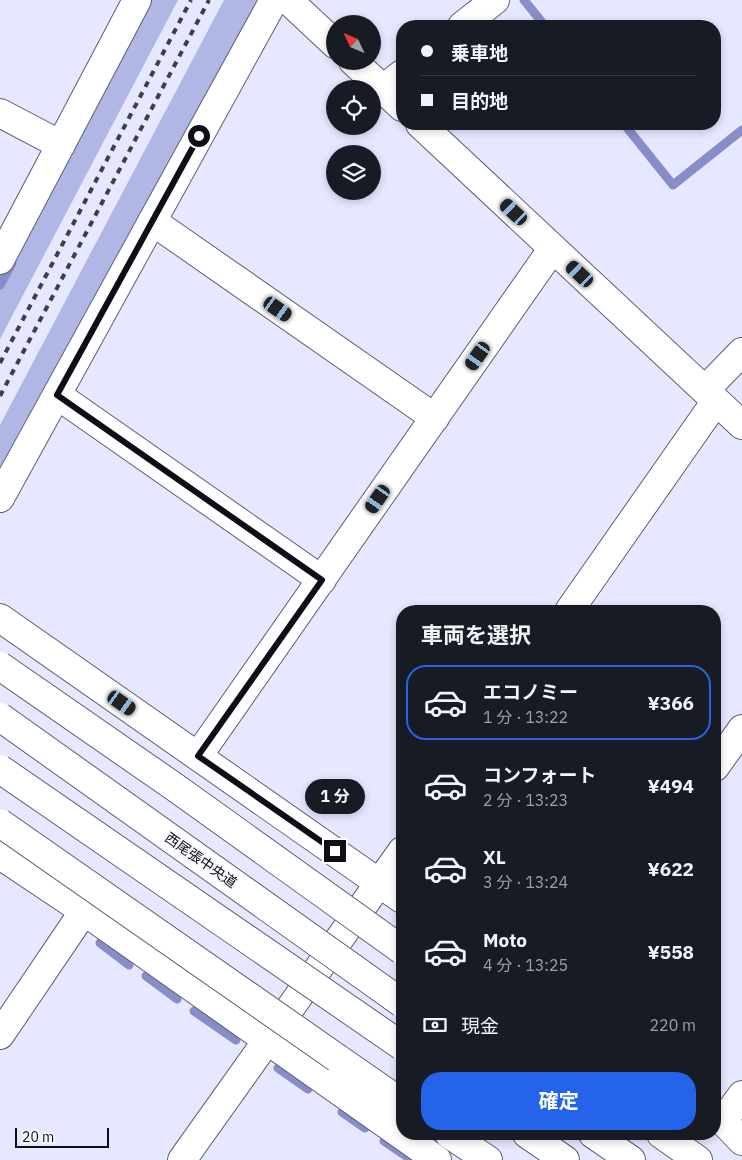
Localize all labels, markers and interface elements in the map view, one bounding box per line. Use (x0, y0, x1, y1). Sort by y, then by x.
north arrow (326, 15, 381, 70)
map controls (326, 15, 381, 200)
text: 乗車地 (451, 41, 508, 65)
button: locate (326, 80, 381, 135)
text: 目的地 (451, 89, 508, 113)
route start (188, 125, 210, 147)
button: layers (326, 145, 381, 200)
car (497, 196, 530, 228)
car (563, 258, 596, 290)
car (261, 294, 294, 324)
car (463, 339, 492, 373)
car (363, 482, 392, 516)
text: 車両を選択 (421, 620, 531, 649)
icon: car (423, 680, 468, 725)
text: エコノミー (483, 680, 578, 704)
car (105, 688, 138, 718)
text: ¥366 (647, 691, 694, 715)
text: 1 分 · 13:22 (483, 707, 568, 727)
icon: car (423, 763, 468, 808)
text: コンフォート (483, 763, 596, 787)
text: ¥494 (647, 774, 694, 798)
callout: 1 分 (305, 778, 365, 814)
text: 1 分 (320, 786, 350, 806)
text: 2 分 · 13:23 (483, 790, 568, 810)
street label: 西尾張中央道 (161, 829, 241, 891)
route end (324, 840, 346, 862)
text: XL (483, 845, 506, 869)
icon: car (423, 846, 468, 891)
text: ¥622 (647, 857, 694, 881)
text: 3 分 · 13:24 (483, 872, 568, 892)
text: Moto (483, 928, 527, 952)
icon: car (423, 929, 468, 974)
text: ¥558 (647, 940, 694, 964)
text: 4 分 · 13:25 (483, 955, 568, 975)
icon: cash (421, 1011, 449, 1039)
text: 現金 (461, 1014, 499, 1038)
text: 220 m (649, 1015, 696, 1035)
button: 確定 (421, 1072, 696, 1130)
scale bar (15, 1125, 109, 1148)
text: 20 m (22, 1128, 54, 1146)

